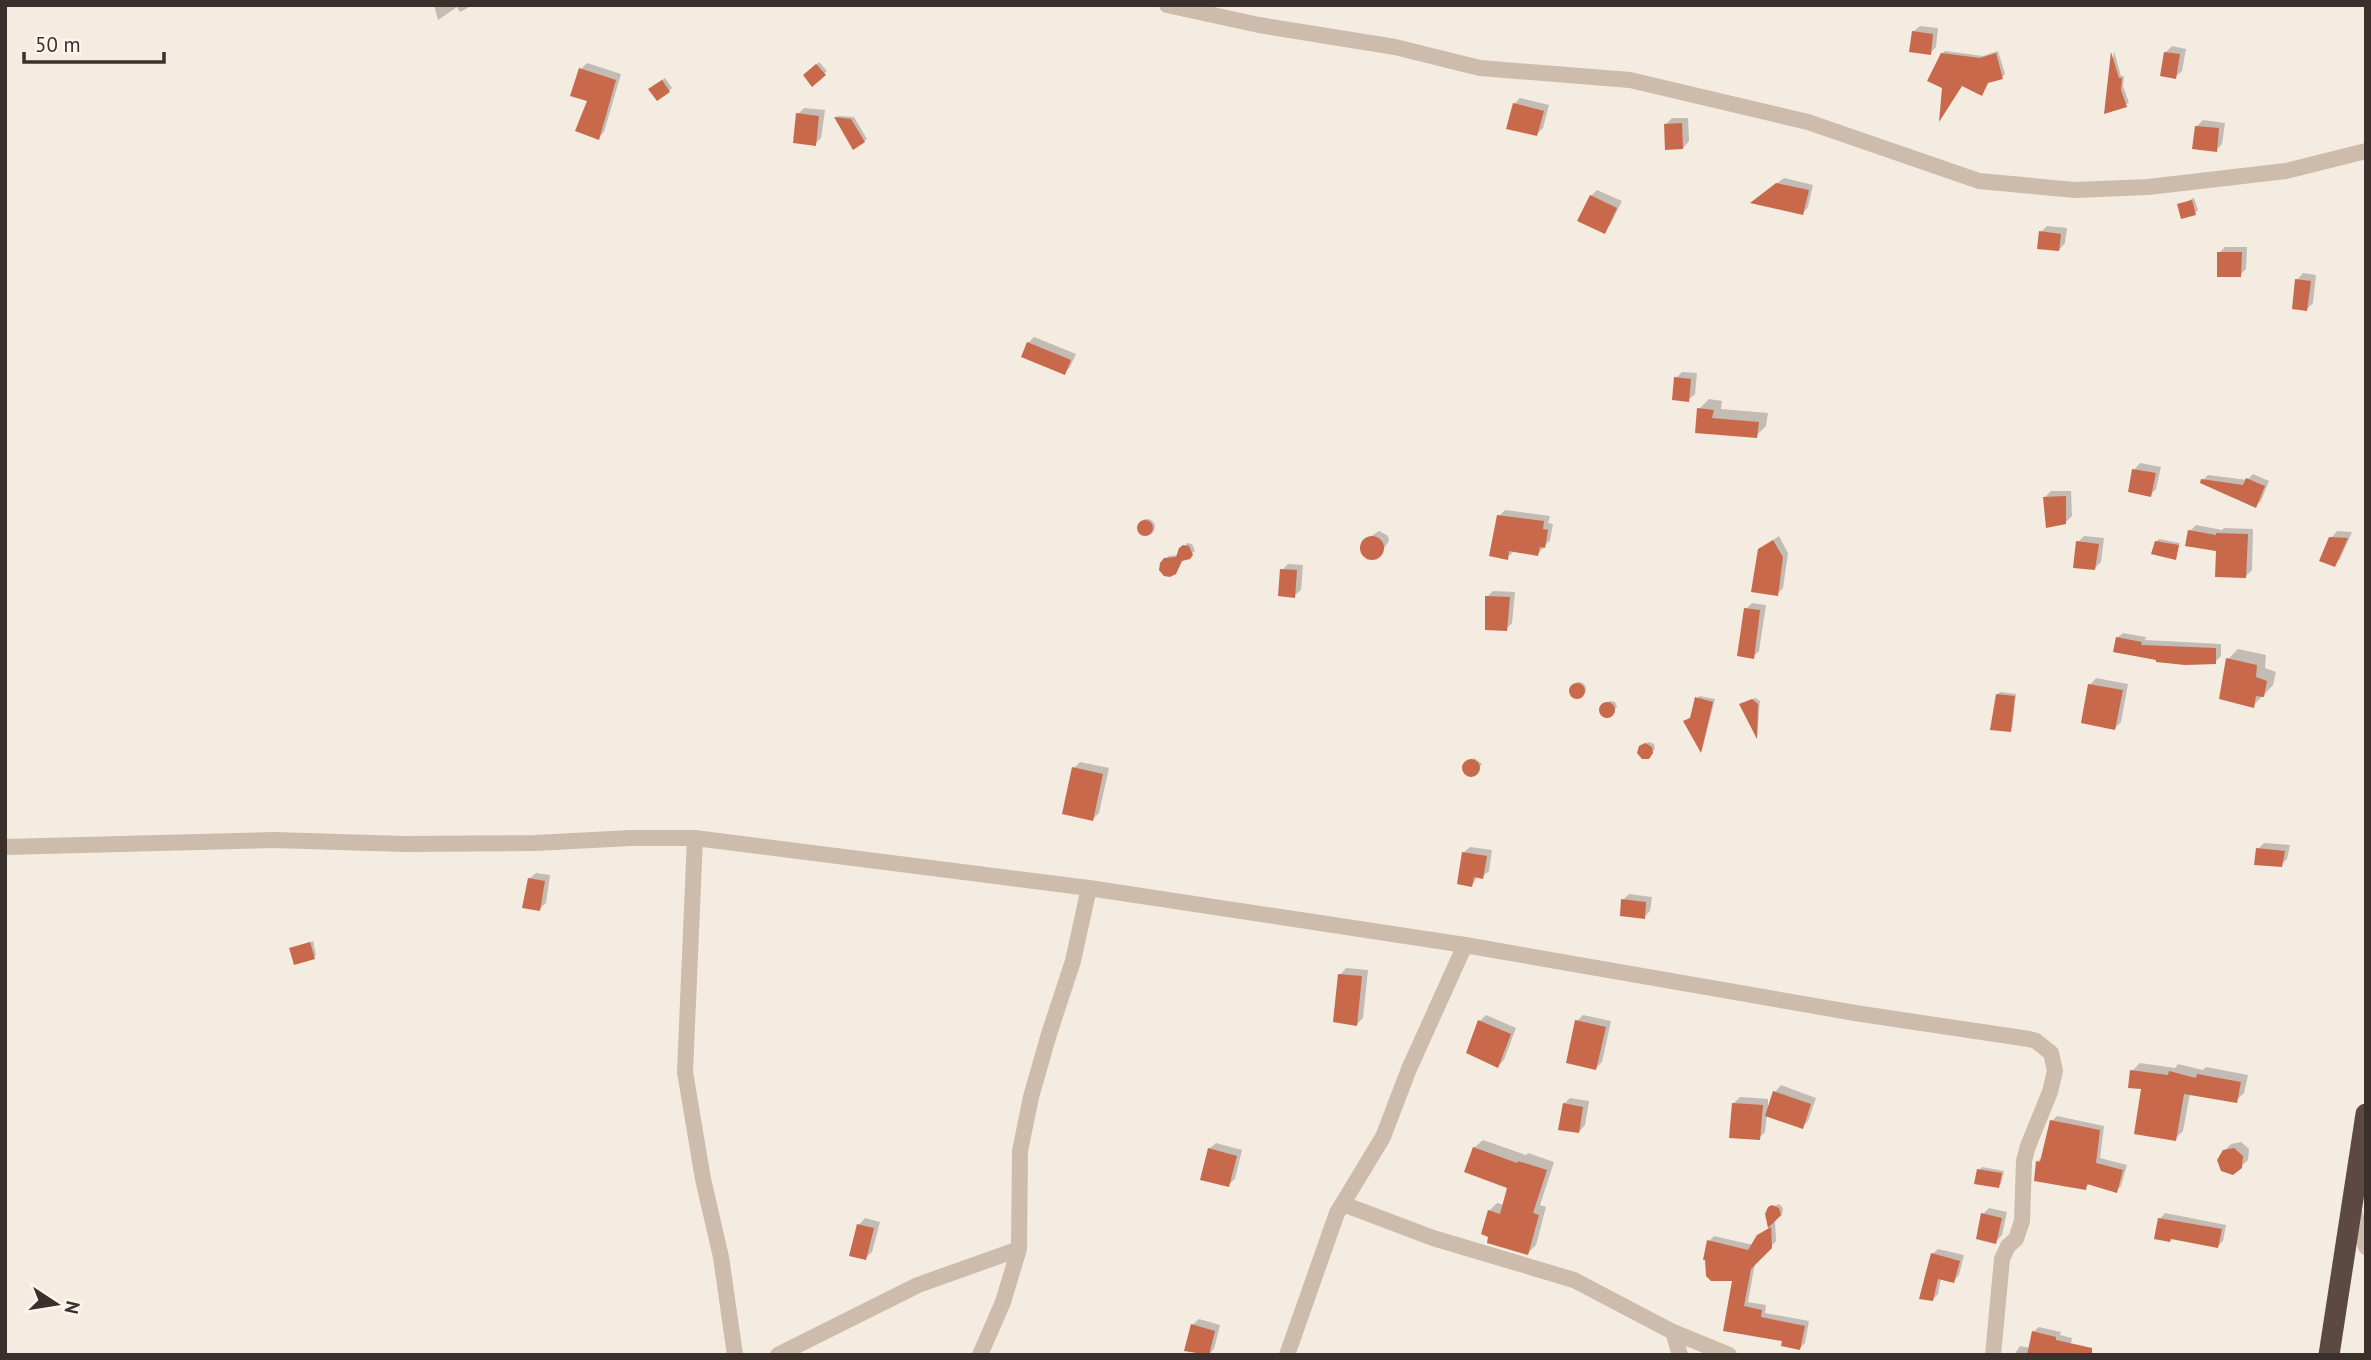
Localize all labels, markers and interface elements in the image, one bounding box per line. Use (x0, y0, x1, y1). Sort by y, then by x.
scale bar (24, 21, 164, 65)
text: 50 m (35, 31, 81, 58)
north arrow (21, 1269, 91, 1339)
text: N (60, 1299, 86, 1316)

